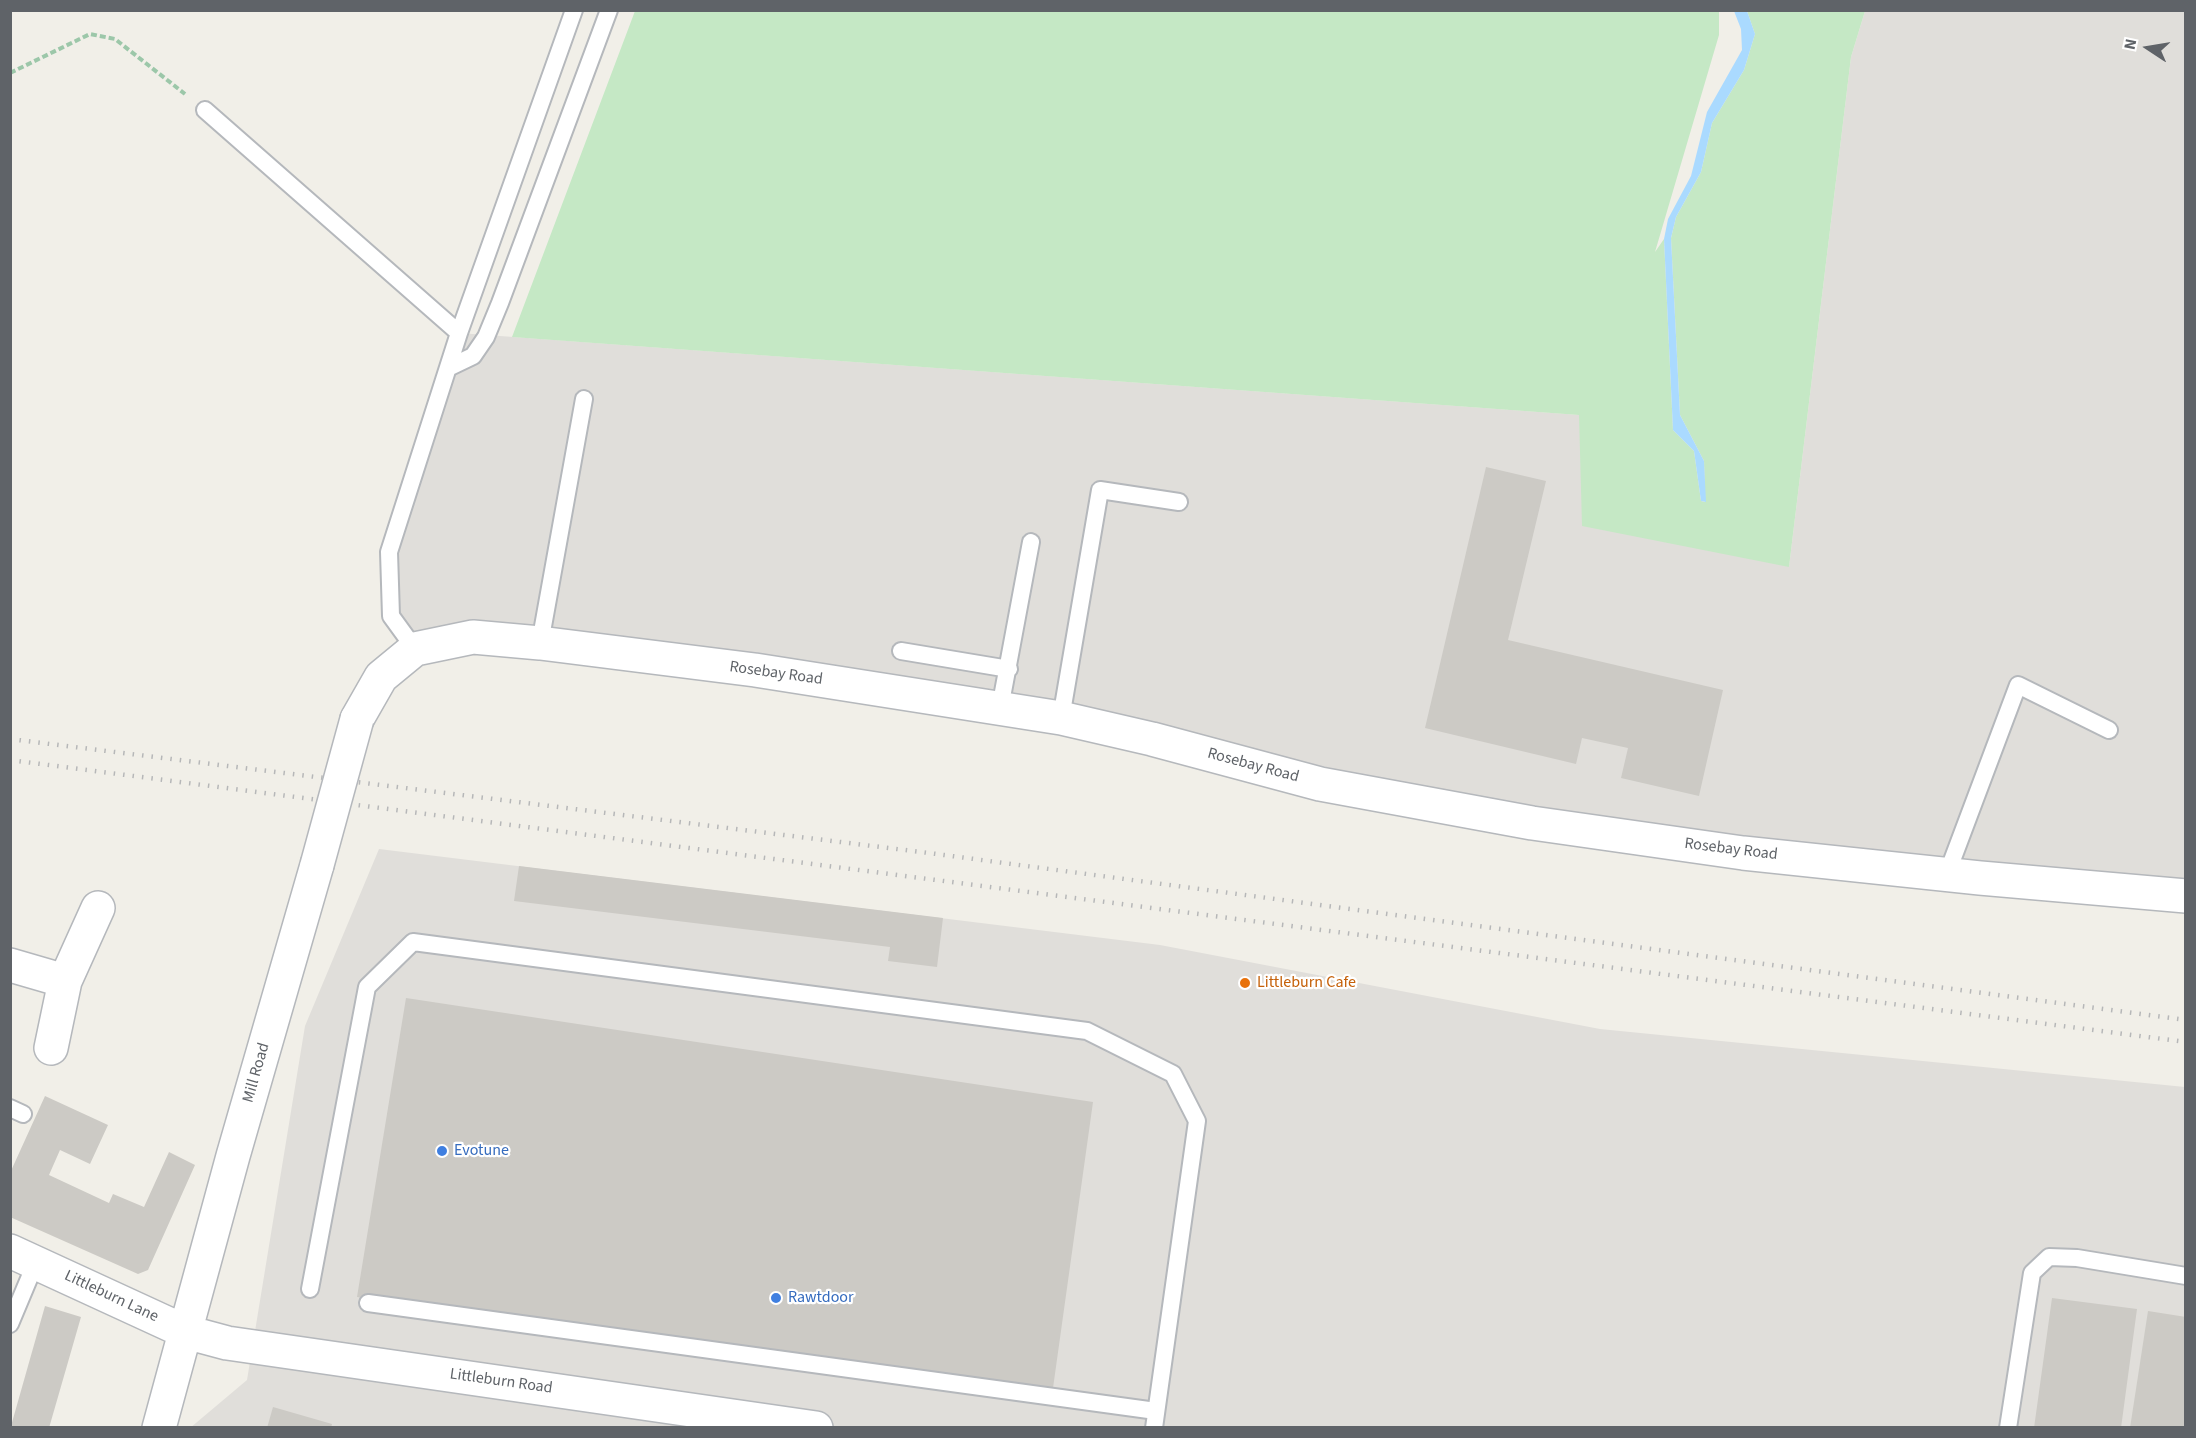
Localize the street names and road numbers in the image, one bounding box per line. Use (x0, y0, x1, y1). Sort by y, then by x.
street label: Rosebay Road (728, 658, 824, 690)
street label: Rosebay Road (1205, 745, 1301, 787)
street label: Rosebay Road (1683, 835, 1779, 865)
street label: Mill Road (239, 1041, 275, 1105)
street label: Littleburn Lane (61, 1267, 161, 1327)
street label: Littleburn Road (448, 1365, 554, 1399)

